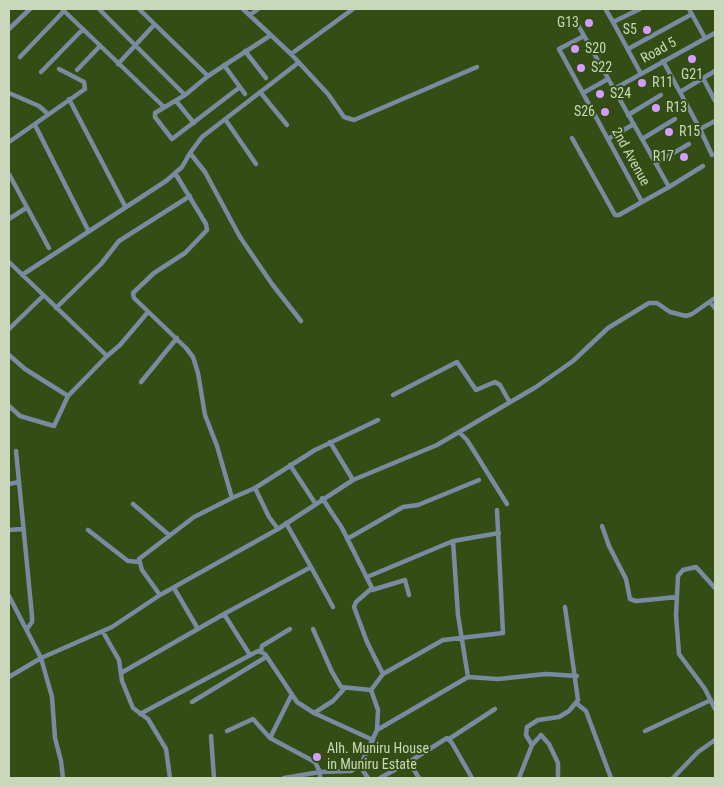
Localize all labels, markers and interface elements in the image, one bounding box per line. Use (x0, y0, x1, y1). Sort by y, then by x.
place label: G13 (557, 15, 579, 31)
marker: G13 (583, 17, 595, 29)
place label: S5 (623, 22, 637, 38)
marker: S5 (641, 24, 653, 36)
street label: Road 5 (638, 34, 680, 68)
place label: S20 (585, 41, 606, 57)
marker: S20 (569, 43, 581, 55)
marker: G21 (686, 53, 698, 65)
place label: S22 (591, 60, 612, 76)
marker: S22 (575, 62, 587, 74)
place label: G21 (681, 67, 703, 83)
place label: R11 (652, 75, 673, 91)
marker: R11 (636, 77, 648, 89)
place label: S24 (610, 86, 631, 102)
marker: S24 (594, 88, 606, 100)
place label: R13 (666, 100, 687, 116)
marker: R13 (650, 102, 662, 114)
place label: S26 (574, 104, 595, 120)
marker: S26 (599, 106, 611, 118)
place label: R15 (679, 124, 700, 140)
street label: 2nd Avenue (607, 125, 653, 189)
marker: R15 (663, 126, 675, 138)
place label: R17 (653, 149, 674, 165)
marker: R17 (678, 151, 690, 163)
place label: Alh. Muniru House in Muniru Estate (327, 741, 429, 774)
marker: Alh. Muniru House in Muniru Estate (311, 751, 323, 763)

